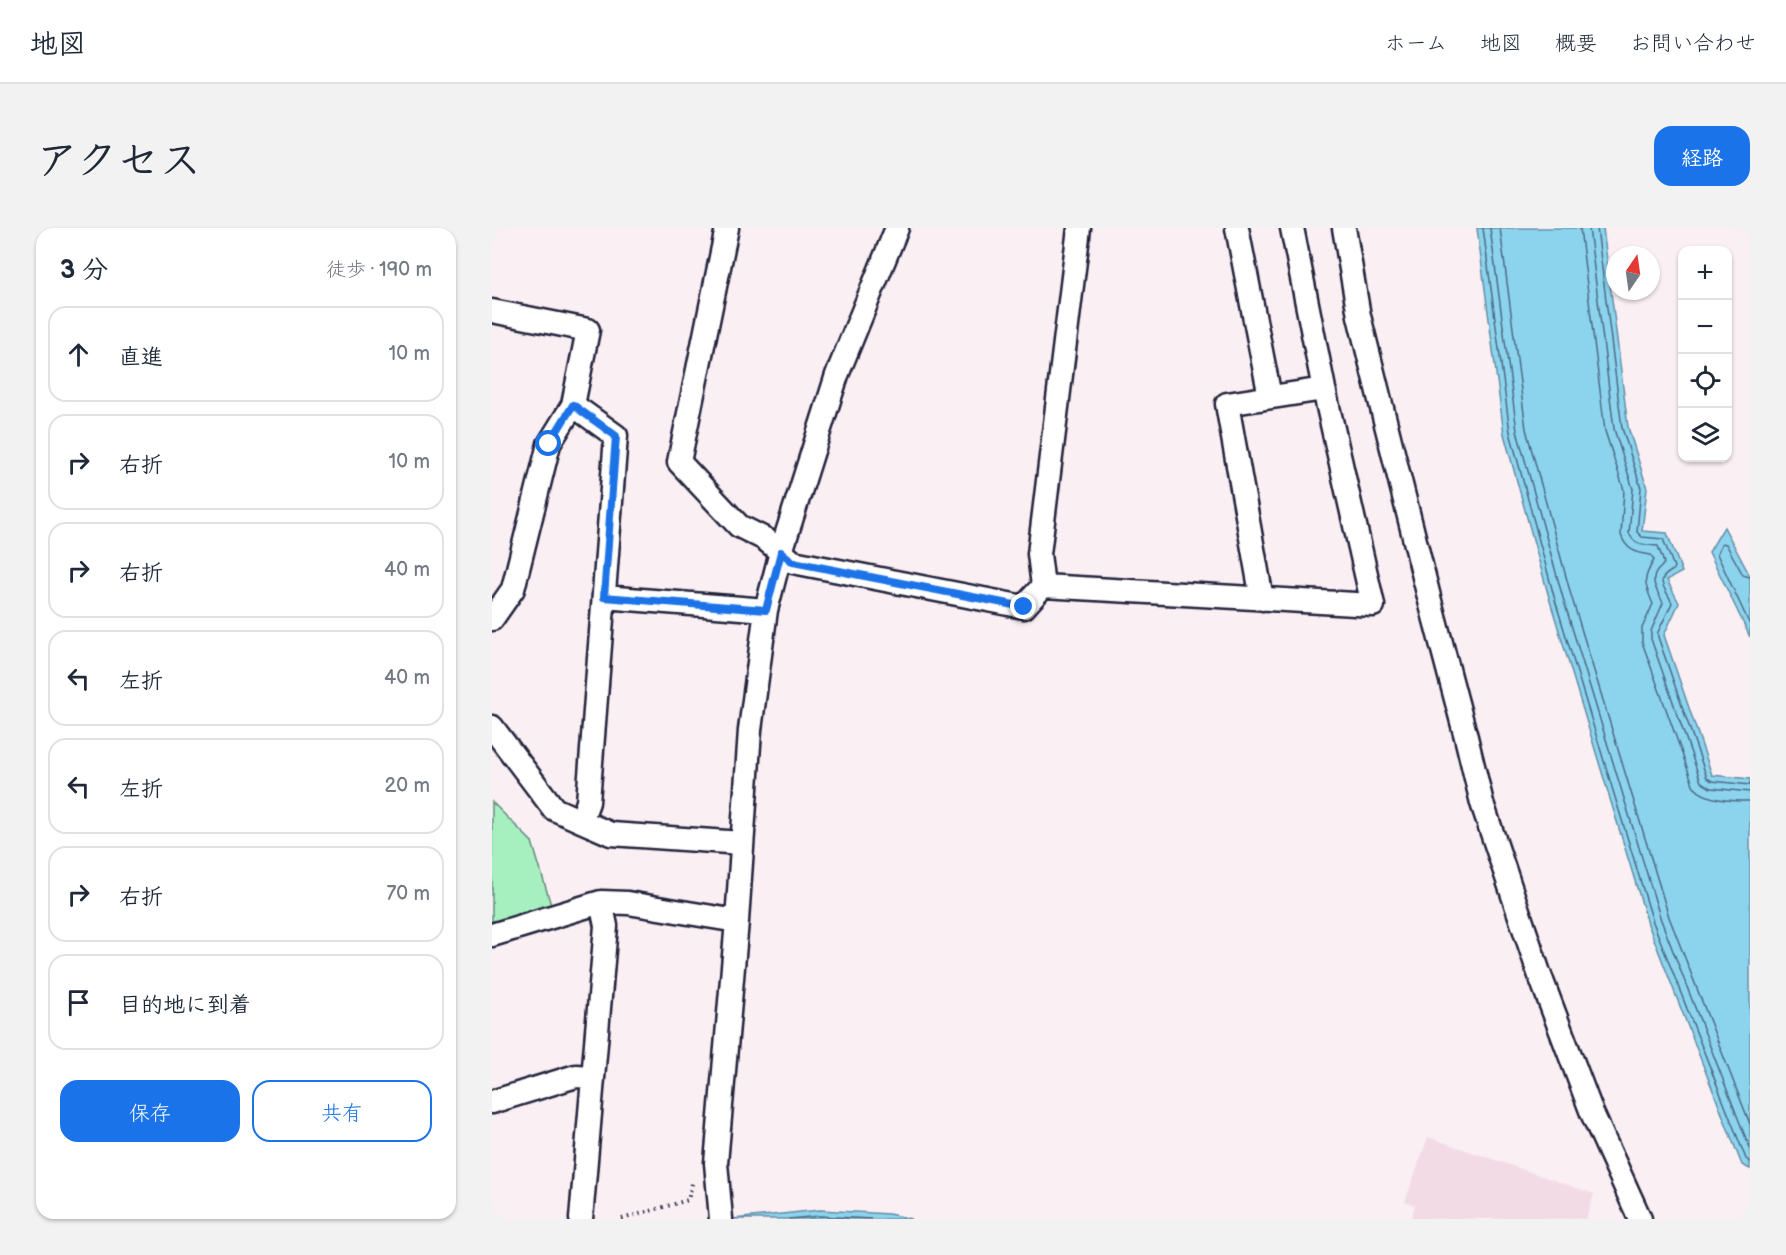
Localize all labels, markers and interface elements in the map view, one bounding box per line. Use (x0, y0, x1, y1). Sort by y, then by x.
text: 地図 (30, 28, 86, 61)
text: ホーム (1385, 31, 1447, 56)
text: 地図 (1480, 31, 1522, 56)
text: 概要 (1555, 31, 1597, 56)
text: お問い合わせ (1630, 31, 1756, 56)
button: 経路 (1654, 126, 1750, 186)
text: アクセス (36, 136, 201, 187)
north arrow (1606, 246, 1660, 300)
map controls (1678, 246, 1732, 462)
button: + (1678, 246, 1732, 300)
text: 3 分 (60, 255, 108, 286)
text: 徒歩 · 190 m (326, 258, 432, 282)
button: − (1678, 300, 1732, 354)
icon: ahead (62, 338, 95, 371)
text: 10 m (389, 342, 430, 366)
text: 直進 (119, 344, 163, 371)
button: locate (1678, 354, 1732, 408)
button: layers (1678, 408, 1732, 462)
route start (535, 430, 561, 456)
icon: right (62, 446, 95, 479)
text: 10 m (389, 450, 430, 474)
text: 右折 (119, 452, 163, 479)
icon: right (62, 554, 95, 587)
text: 40 m (384, 558, 430, 582)
text: 右折 (119, 560, 163, 587)
route end (1010, 593, 1036, 619)
icon: left (62, 662, 95, 695)
text: 40 m (384, 666, 430, 690)
text: 左折 (119, 668, 163, 695)
icon: left (62, 770, 95, 803)
text: 20 m (385, 774, 430, 798)
text: 左折 (119, 776, 163, 803)
icon: right (62, 878, 95, 911)
text: 70 m (386, 882, 430, 906)
text: 右折 (119, 884, 163, 911)
icon: arrive (62, 986, 95, 1019)
text: 目的地に到着 (119, 992, 251, 1019)
button: 保存 (60, 1080, 240, 1142)
button: 共有 (252, 1080, 432, 1142)

